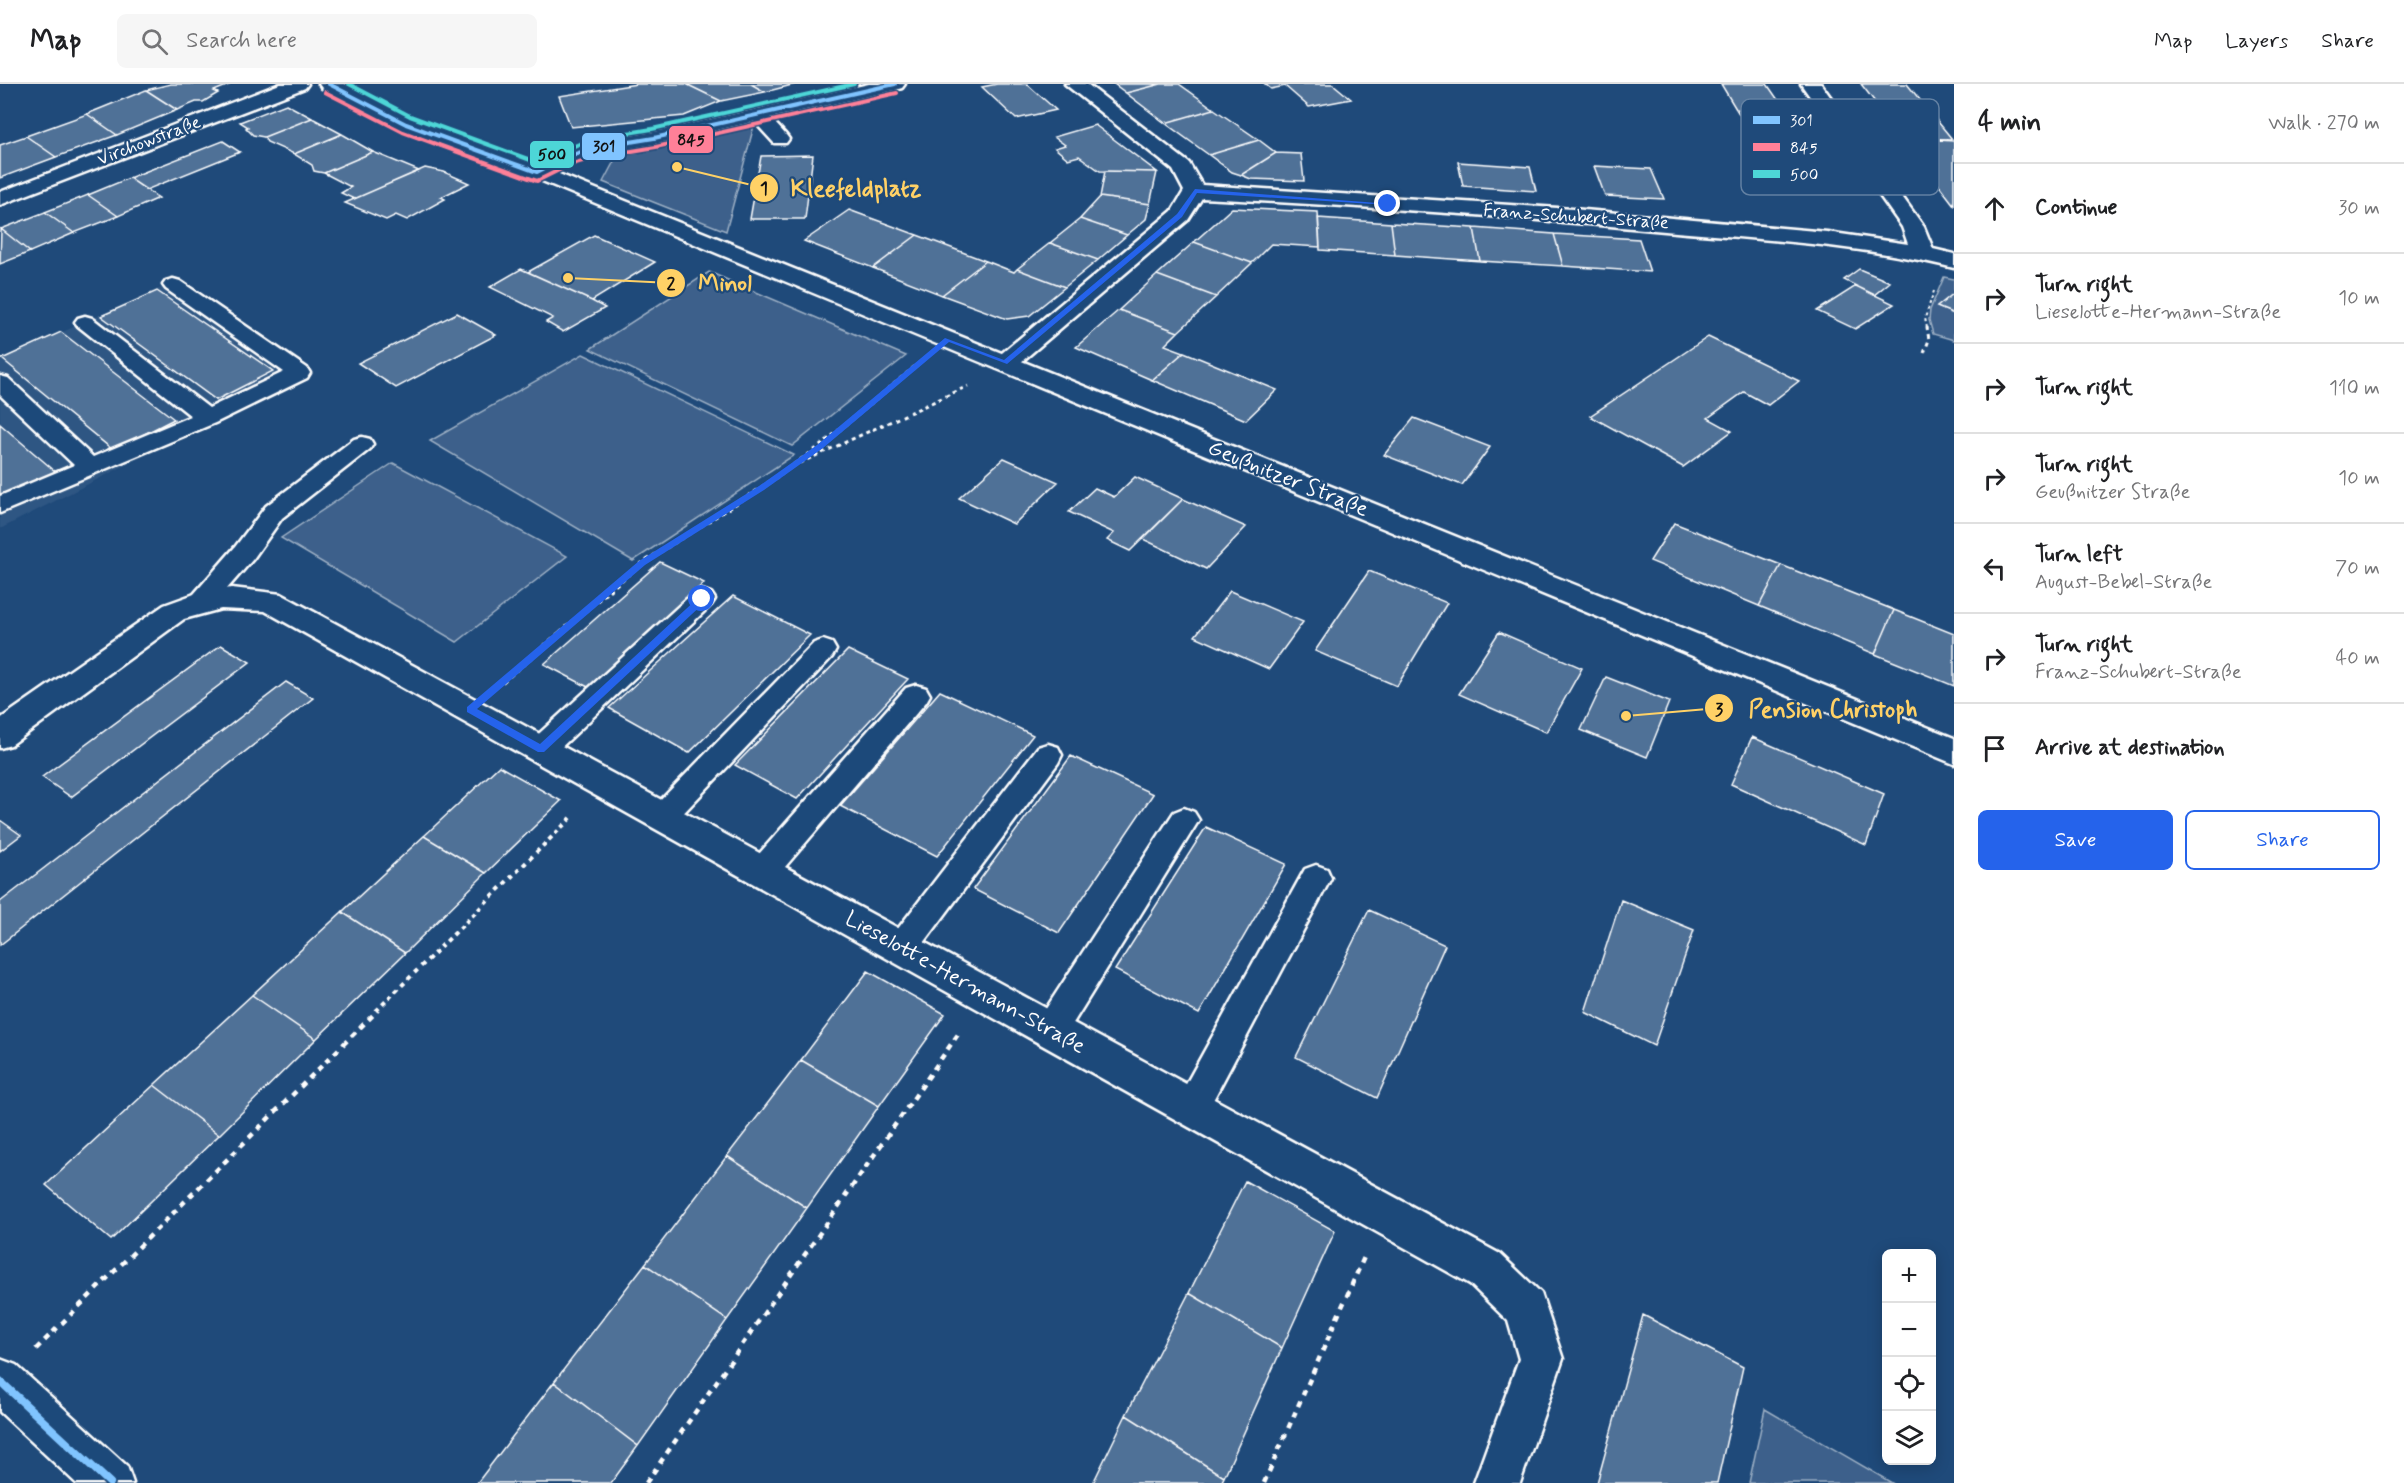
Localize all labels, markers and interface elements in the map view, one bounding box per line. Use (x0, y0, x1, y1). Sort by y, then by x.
search box (117, 14, 537, 68)
text: Map (30, 23, 81, 60)
icon: search (138, 25, 171, 58)
text: Search here (186, 27, 297, 55)
text: Map (2154, 27, 2192, 55)
text: Layers (2225, 27, 2288, 55)
text: Share (2321, 27, 2374, 55)
legend (1741, 99, 1939, 195)
text: 4 min (1978, 106, 2041, 140)
street label: Virchowstraße (94, 110, 204, 172)
text: Walk · 270 m (2268, 110, 2380, 137)
text: 301 (1790, 111, 1813, 132)
line badge: 845 (668, 125, 714, 154)
text: 845 (677, 130, 705, 151)
line badge: 301 (581, 132, 626, 161)
text: 301 (593, 137, 615, 158)
text: 845 (1790, 138, 1818, 159)
line badge: 500 (529, 140, 575, 169)
text: 500 (538, 145, 566, 166)
text: 500 (1790, 165, 1818, 186)
callout: Kleefeldplatz (749, 167, 934, 209)
text: Kleefeldplatz (790, 174, 922, 205)
text: 1 (760, 177, 768, 201)
route end (1374, 190, 1400, 216)
icon: ahead (1978, 192, 2011, 225)
text: Continue (2035, 194, 2117, 222)
text: 30 m (2338, 195, 2380, 222)
street label: Franz-Schubert-Straße (1482, 199, 1670, 235)
callout: Minol (656, 262, 764, 304)
text: Minol (698, 269, 752, 300)
text: Turn right (2035, 271, 2133, 299)
text: 2 (667, 272, 676, 296)
icon: right (1978, 282, 2011, 315)
text: 10 m (2338, 285, 2380, 312)
text: Lieselotte-Hermann-Straße (2035, 299, 2281, 326)
icon: right (1978, 372, 2011, 405)
text: Turn right (2035, 374, 2133, 402)
text: 110 m (2329, 375, 2380, 402)
street label: Geußnitzer Straße (1204, 434, 1373, 524)
text: Turn right (2035, 451, 2133, 479)
icon: right (1978, 462, 2011, 495)
text: 10 m (2338, 465, 2380, 492)
text: Geußnitzer Straße (2035, 479, 2190, 506)
text: Turn left (2035, 541, 2123, 569)
icon: left (1978, 552, 2011, 585)
text: 70 m (2335, 555, 2380, 582)
text: August-Bebel-Straße (2035, 569, 2212, 596)
route start (688, 585, 714, 611)
text: Turn right (2035, 631, 2133, 659)
icon: right (1978, 642, 2011, 675)
text: 40 m (2336, 645, 2380, 672)
text: Franz-Schubert-Straße (2035, 659, 2242, 686)
callout: Pension Christoph (1704, 687, 1933, 729)
text: Pension Christoph (1749, 695, 1917, 726)
text: 3 (1715, 698, 1724, 722)
icon: arrive (1978, 732, 2011, 765)
text: Arrive at destination (2035, 734, 2225, 762)
button: Save (1978, 810, 2173, 870)
button: Share (2185, 810, 2380, 870)
street label: Lieselotte-Hermann-Straße (840, 905, 1090, 1061)
map controls (1882, 1249, 1936, 1465)
button: + (1882, 1249, 1936, 1303)
button: − (1882, 1303, 1936, 1357)
button: locate (1882, 1357, 1936, 1411)
button: layers (1882, 1411, 1936, 1465)

